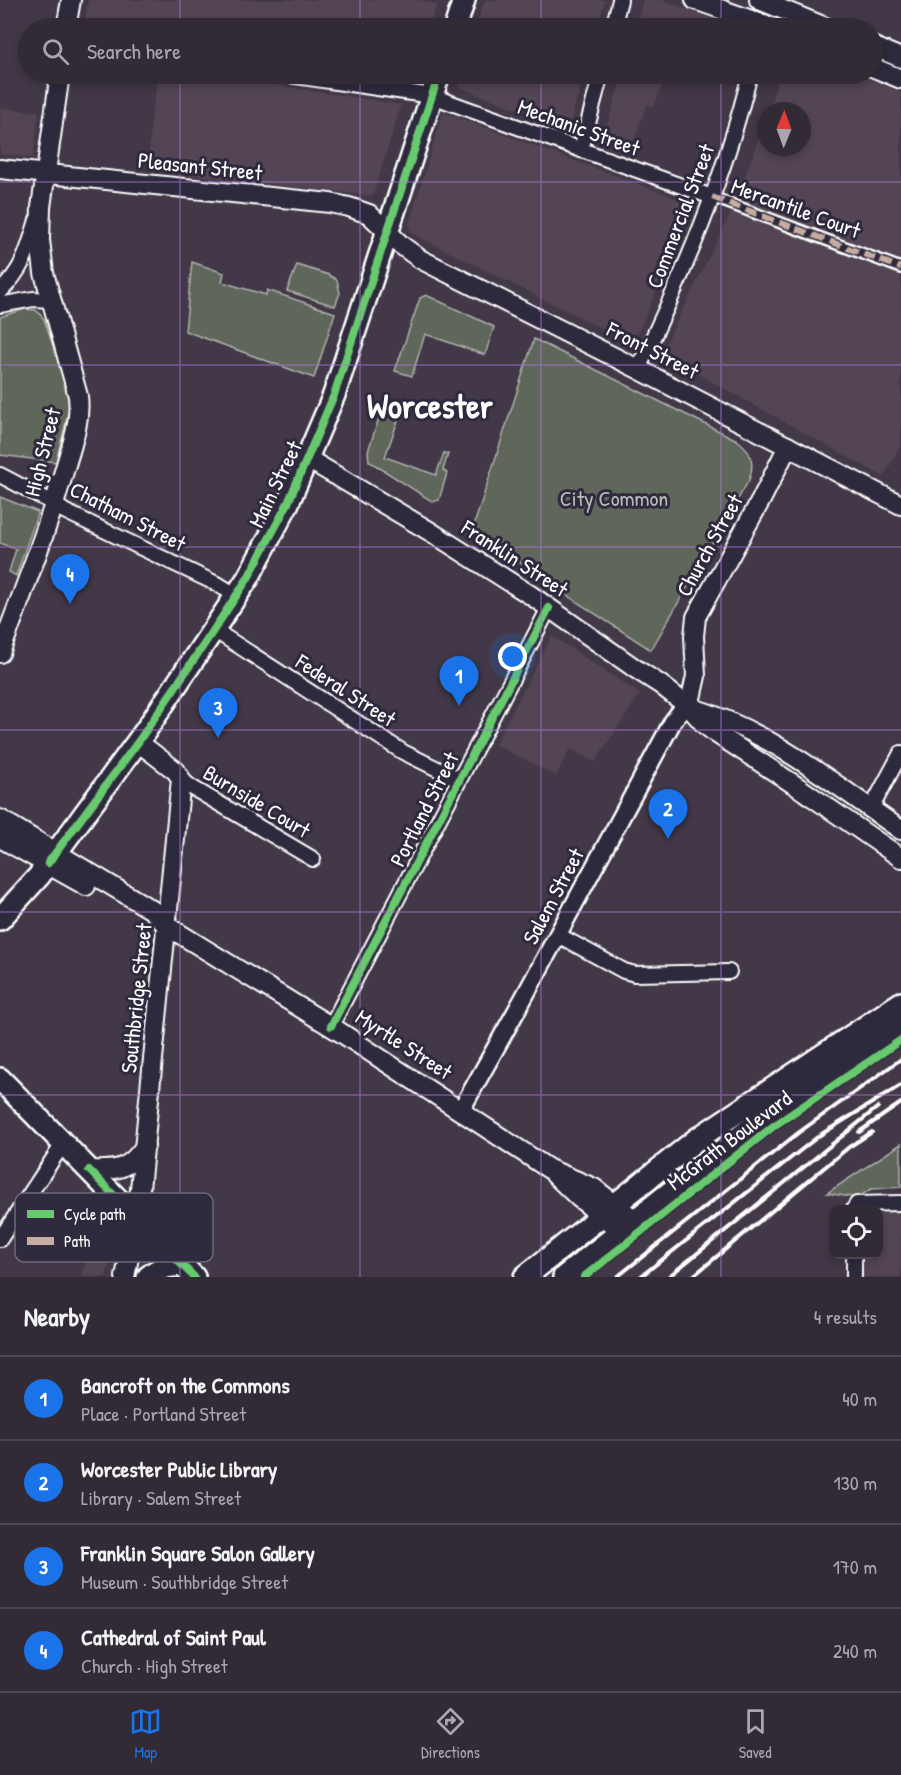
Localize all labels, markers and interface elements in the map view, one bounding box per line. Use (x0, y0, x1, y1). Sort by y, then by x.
search box (18, 18, 883, 84)
icon: search (39, 35, 72, 68)
text: Search here (87, 36, 181, 66)
street label: Mechanic Street (514, 91, 645, 163)
north arrow (757, 102, 811, 156)
street label: Commercial Street (639, 139, 721, 292)
street label: Pleasant Street (136, 145, 264, 187)
street label: Mercantile Court (727, 171, 865, 245)
street label: Front Street (601, 314, 704, 386)
district label: Worcester (367, 383, 494, 429)
street label: High Street (16, 404, 68, 500)
street label: Main Street (241, 435, 309, 532)
street label: Chatham Street (65, 474, 192, 558)
park label: City Common (560, 483, 668, 513)
street label: Church Street (669, 488, 750, 602)
street label: Franklin Street (455, 512, 574, 604)
pin: 4 (50, 554, 90, 604)
your location (498, 642, 527, 671)
street label: Federal Street (289, 646, 402, 734)
pin: 1 (440, 656, 478, 706)
pin: 3 (198, 688, 238, 738)
street label: Portland Street (382, 746, 466, 871)
street label: Burnside Court (198, 757, 316, 845)
pin: 2 (648, 790, 688, 839)
street label: Salem Street (515, 842, 591, 949)
street label: Southbridge Street (113, 921, 159, 1074)
street label: Myrtle Street (350, 1002, 458, 1087)
street label: McGrath Boulevard (660, 1083, 798, 1197)
legend (15, 1193, 213, 1262)
text: Cycle path (64, 1203, 126, 1225)
map controls (829, 1205, 883, 1259)
button: locate (829, 1205, 883, 1259)
text: Path (64, 1230, 90, 1252)
text: Nearby (24, 1299, 90, 1334)
text: 4 results (814, 1303, 877, 1330)
text: Bancroft on the Commons (81, 1370, 290, 1400)
text: 1 (40, 1385, 47, 1412)
text: 40 m (842, 1385, 877, 1412)
text: Place · Portland Street (81, 1400, 246, 1427)
text: Worcester Public Library (81, 1454, 277, 1484)
text: 2 (39, 1469, 48, 1496)
text: 130 m (834, 1469, 877, 1496)
text: Library · Salem Street (81, 1484, 241, 1511)
text: Franklin Square Salon Gallery (81, 1538, 315, 1568)
text: 3 (39, 1553, 48, 1580)
text: 170 m (833, 1553, 877, 1580)
text: Museum · Southbridge Street (81, 1568, 288, 1595)
text: Cathedral of Saint Paul (81, 1622, 266, 1652)
text: 4 (40, 1637, 47, 1664)
text: 240 m (833, 1637, 877, 1664)
text: Church · High Street (81, 1652, 228, 1679)
tab: Map (129, 1705, 162, 1763)
tab: Directions (421, 1705, 480, 1763)
tab: Saved (739, 1705, 772, 1763)

